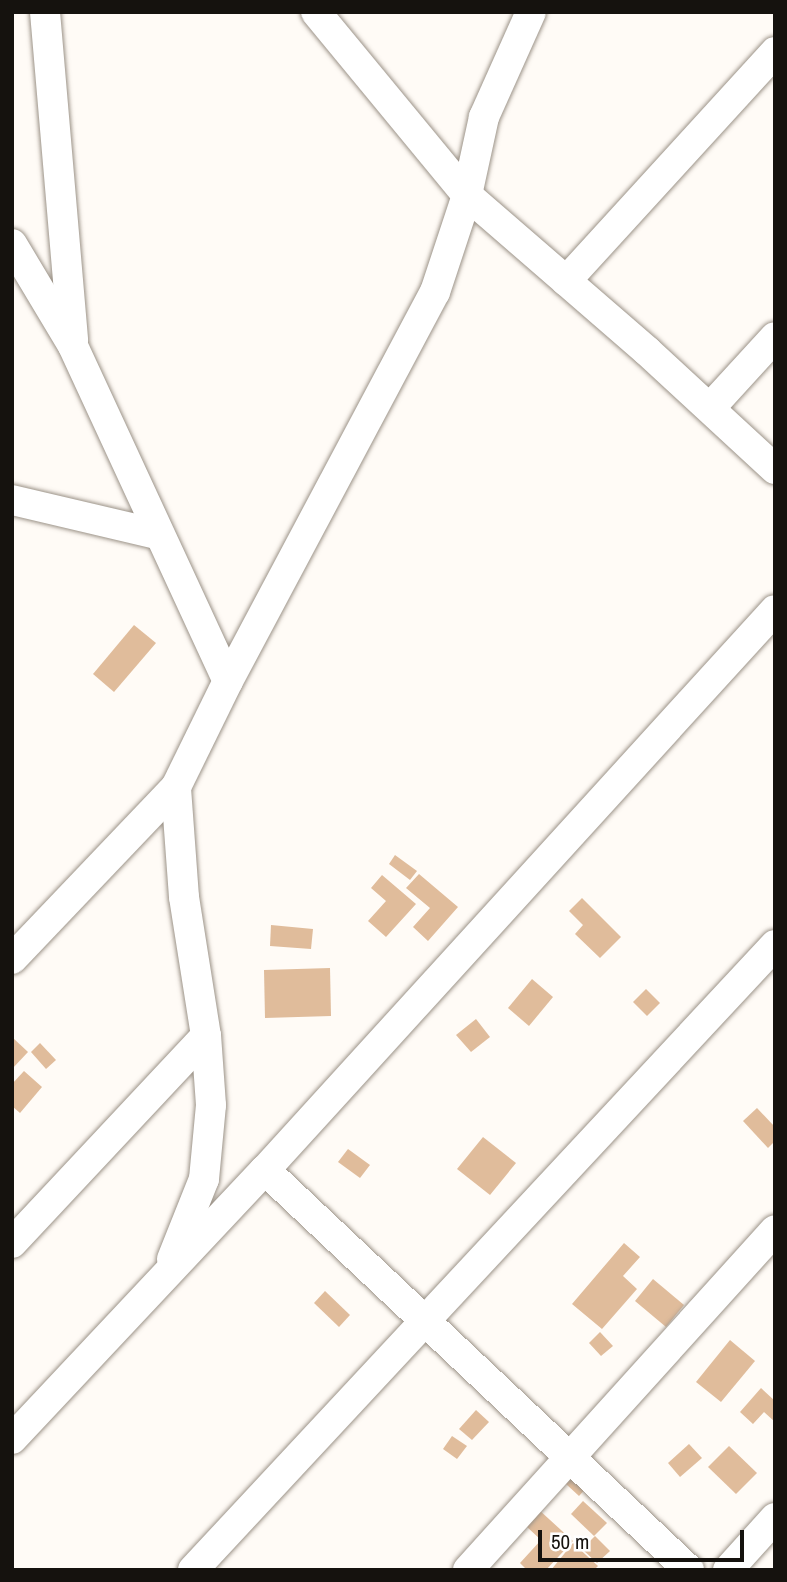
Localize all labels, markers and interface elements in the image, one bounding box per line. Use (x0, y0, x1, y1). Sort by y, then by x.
scale bar (542, 1516, 748, 1560)
text: 50 m (551, 1527, 589, 1556)

